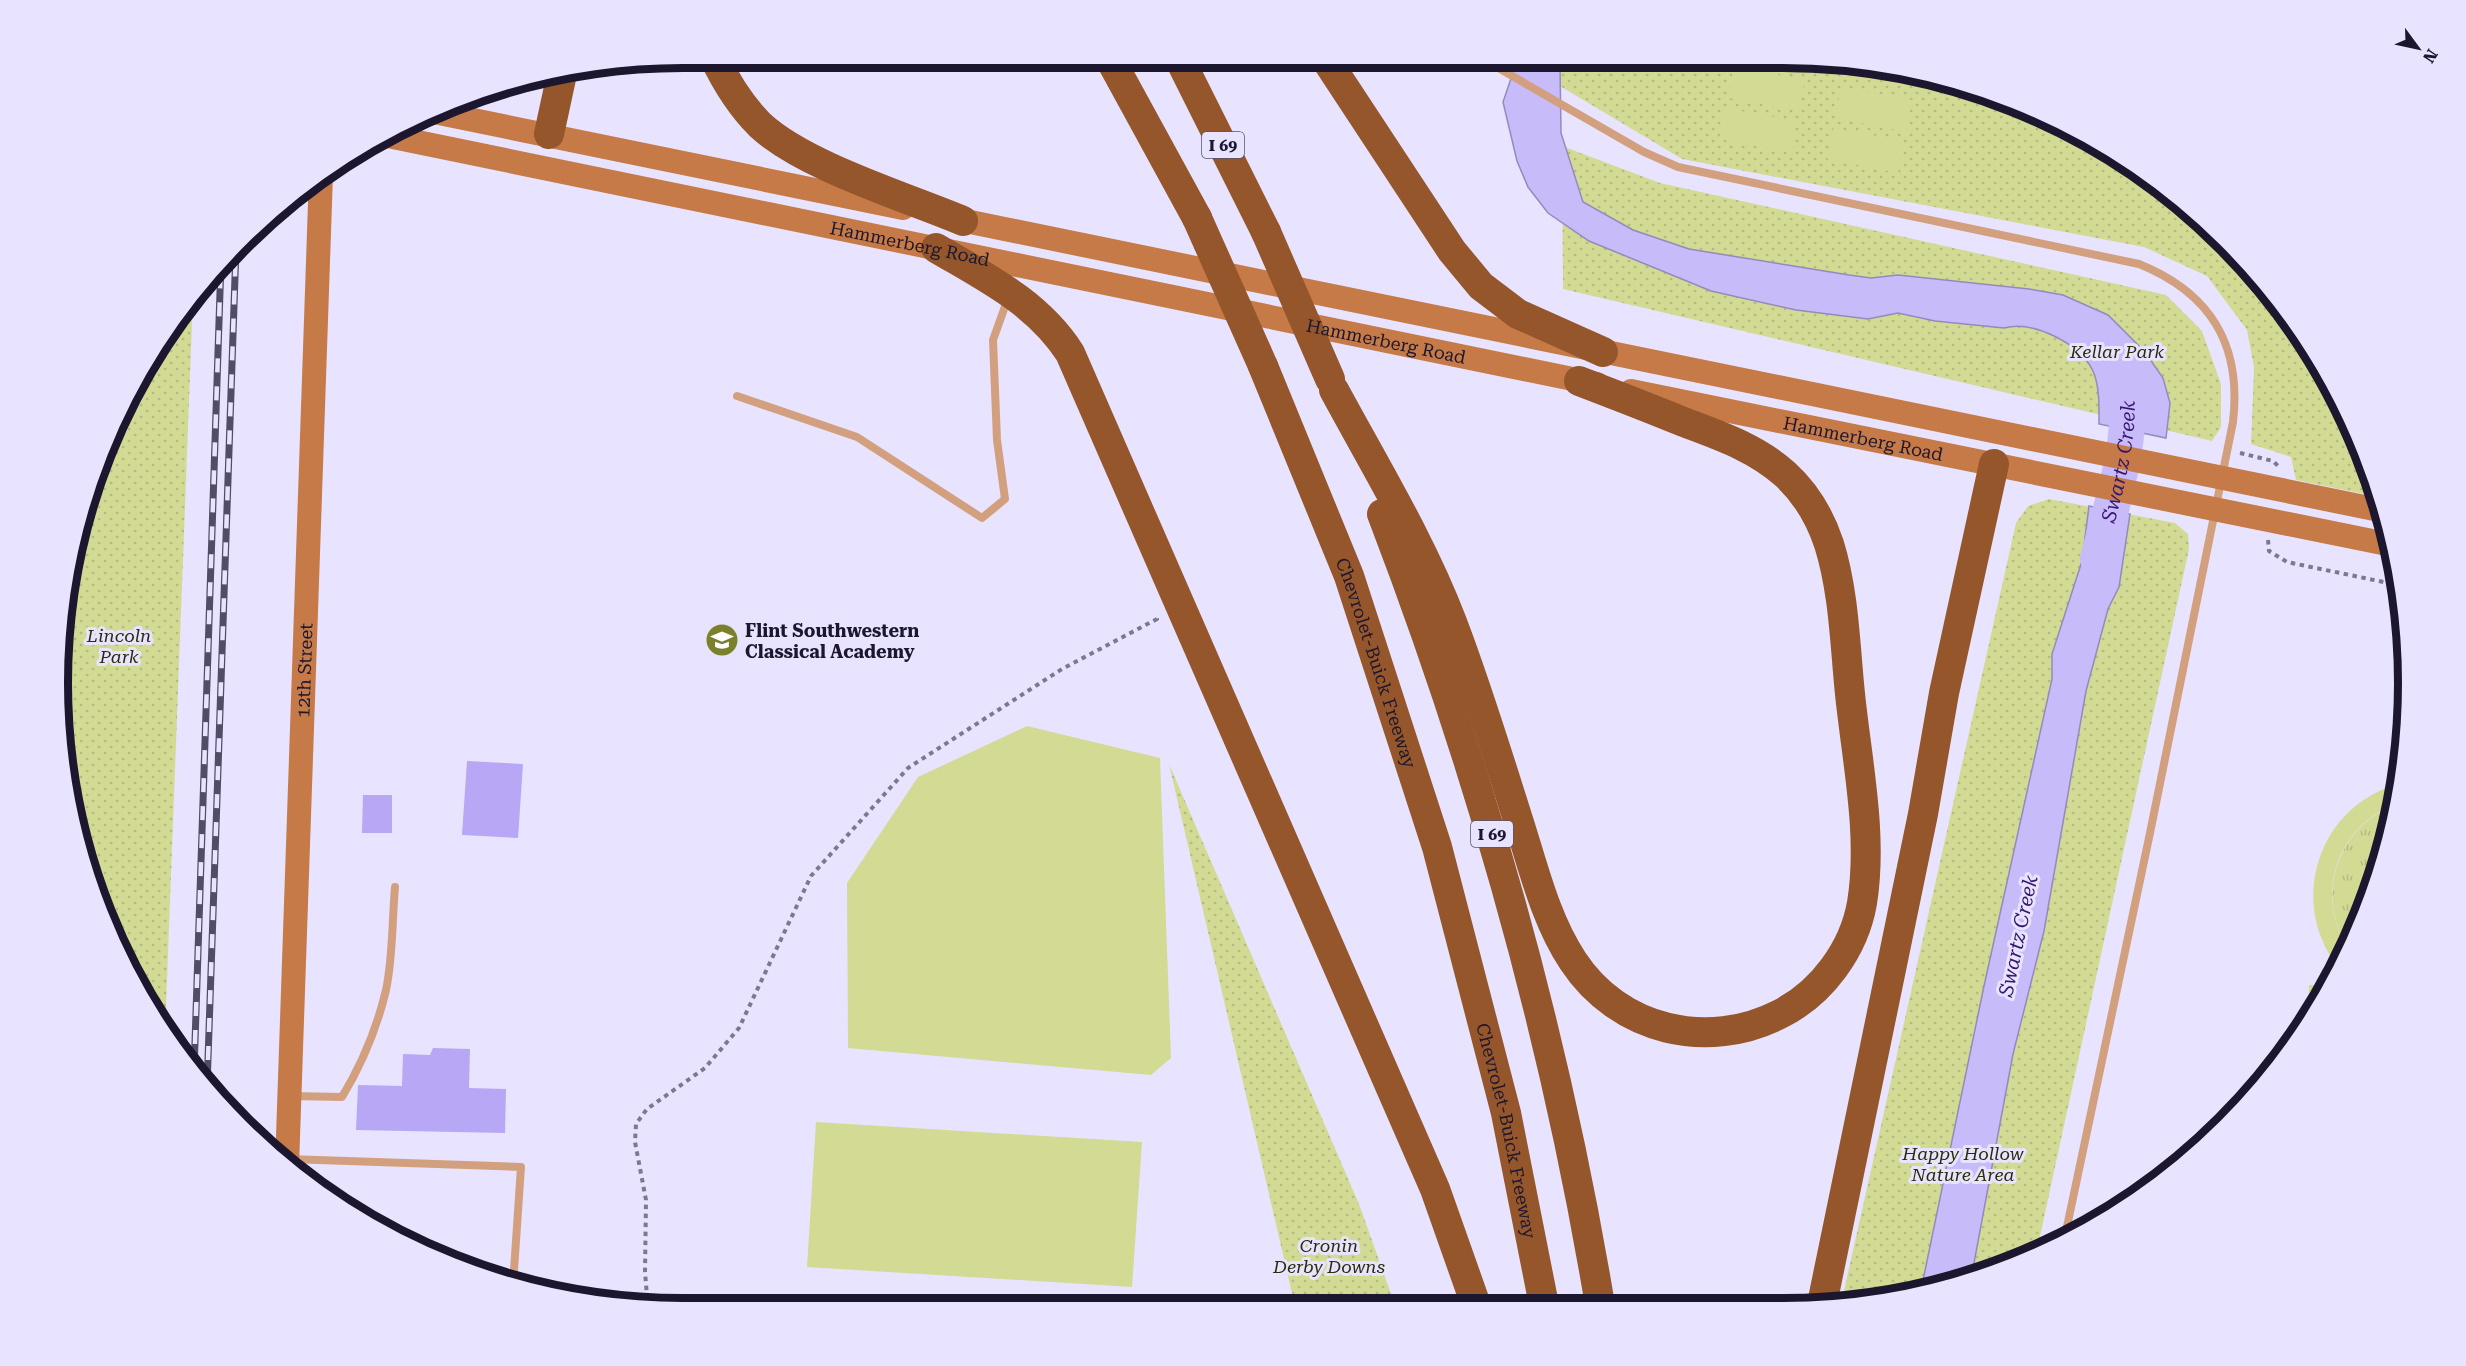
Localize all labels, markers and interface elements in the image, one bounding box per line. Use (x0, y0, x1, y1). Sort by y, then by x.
north arrow (2388, 18, 2448, 78)
text: N (2419, 46, 2441, 66)
road number: I 69 (1202, 132, 1244, 158)
street label: Hammerberg Road (828, 216, 992, 270)
street label: Hammerberg Road (1304, 314, 1468, 367)
park label: Kellar Park (2069, 341, 2164, 362)
water label: Swartz Creek (2096, 400, 2140, 526)
street label: Hammerberg Road (1782, 412, 1945, 464)
street label: Chevrolet-Buick Freeway (1332, 554, 1421, 771)
place label: Flint Southwestern Classical Academy (745, 620, 919, 662)
street label: 12th Street (292, 622, 316, 718)
school or university icon: Flint Southwestern Classical Academy (704, 622, 740, 658)
park label: Lincoln Park (86, 625, 151, 667)
road number: I 69 (1471, 821, 1513, 847)
water label: Swartz Creek (1993, 873, 2043, 1000)
street label: Chevrolet-Buick Freeway (1473, 1021, 1541, 1240)
park label: Happy Hollow Nature Area (1901, 1143, 2024, 1185)
park label: Cronin Derby Downs (1272, 1235, 1385, 1277)

